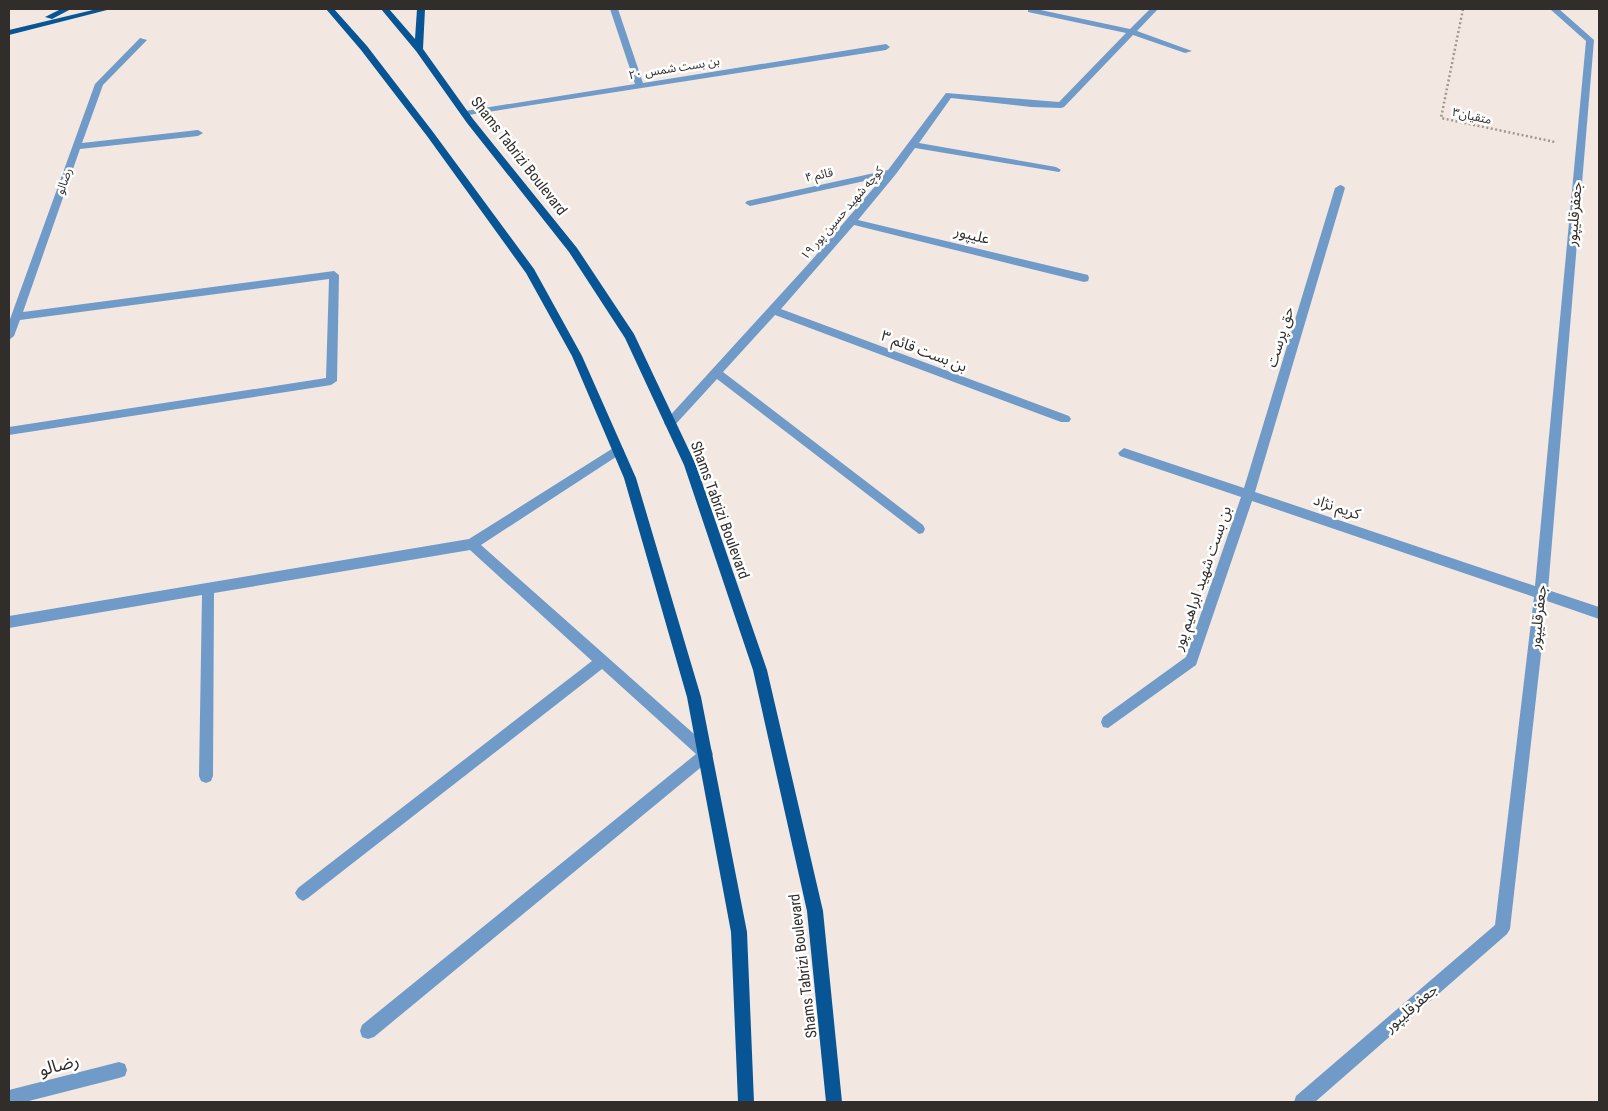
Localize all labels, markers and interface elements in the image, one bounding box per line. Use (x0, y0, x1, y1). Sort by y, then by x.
street label: بن بست شمس ۲۰ (627, 54, 721, 82)
street label: Shams Tabrizi Boulevard (467, 93, 571, 219)
street label: متقیان۳ (1451, 105, 1493, 127)
street label: کوچه شهید حسین پور ۱۹ (798, 163, 888, 263)
street label: قائم ۴ (804, 165, 835, 187)
street label: رضالو (53, 166, 75, 196)
street label: جعفرقلیپور (1562, 181, 1587, 248)
street label: علیپور (951, 222, 992, 249)
street label: حق پرست (1262, 304, 1299, 370)
street label: بن بست قائم ۳ (878, 326, 970, 378)
street label: Shams Tabrizi Boulevard (687, 439, 753, 581)
street label: کریم نژاد (1311, 491, 1364, 526)
street label: بن بست شهید ابراهیم پور (1169, 504, 1237, 654)
street label: جعفرقلیپور (1526, 584, 1551, 651)
street label: Shams Tabrizi Boulevard (785, 893, 821, 1039)
street label: جعفرقلیپور (1380, 980, 1442, 1037)
street label: رضالو (36, 1049, 82, 1081)

